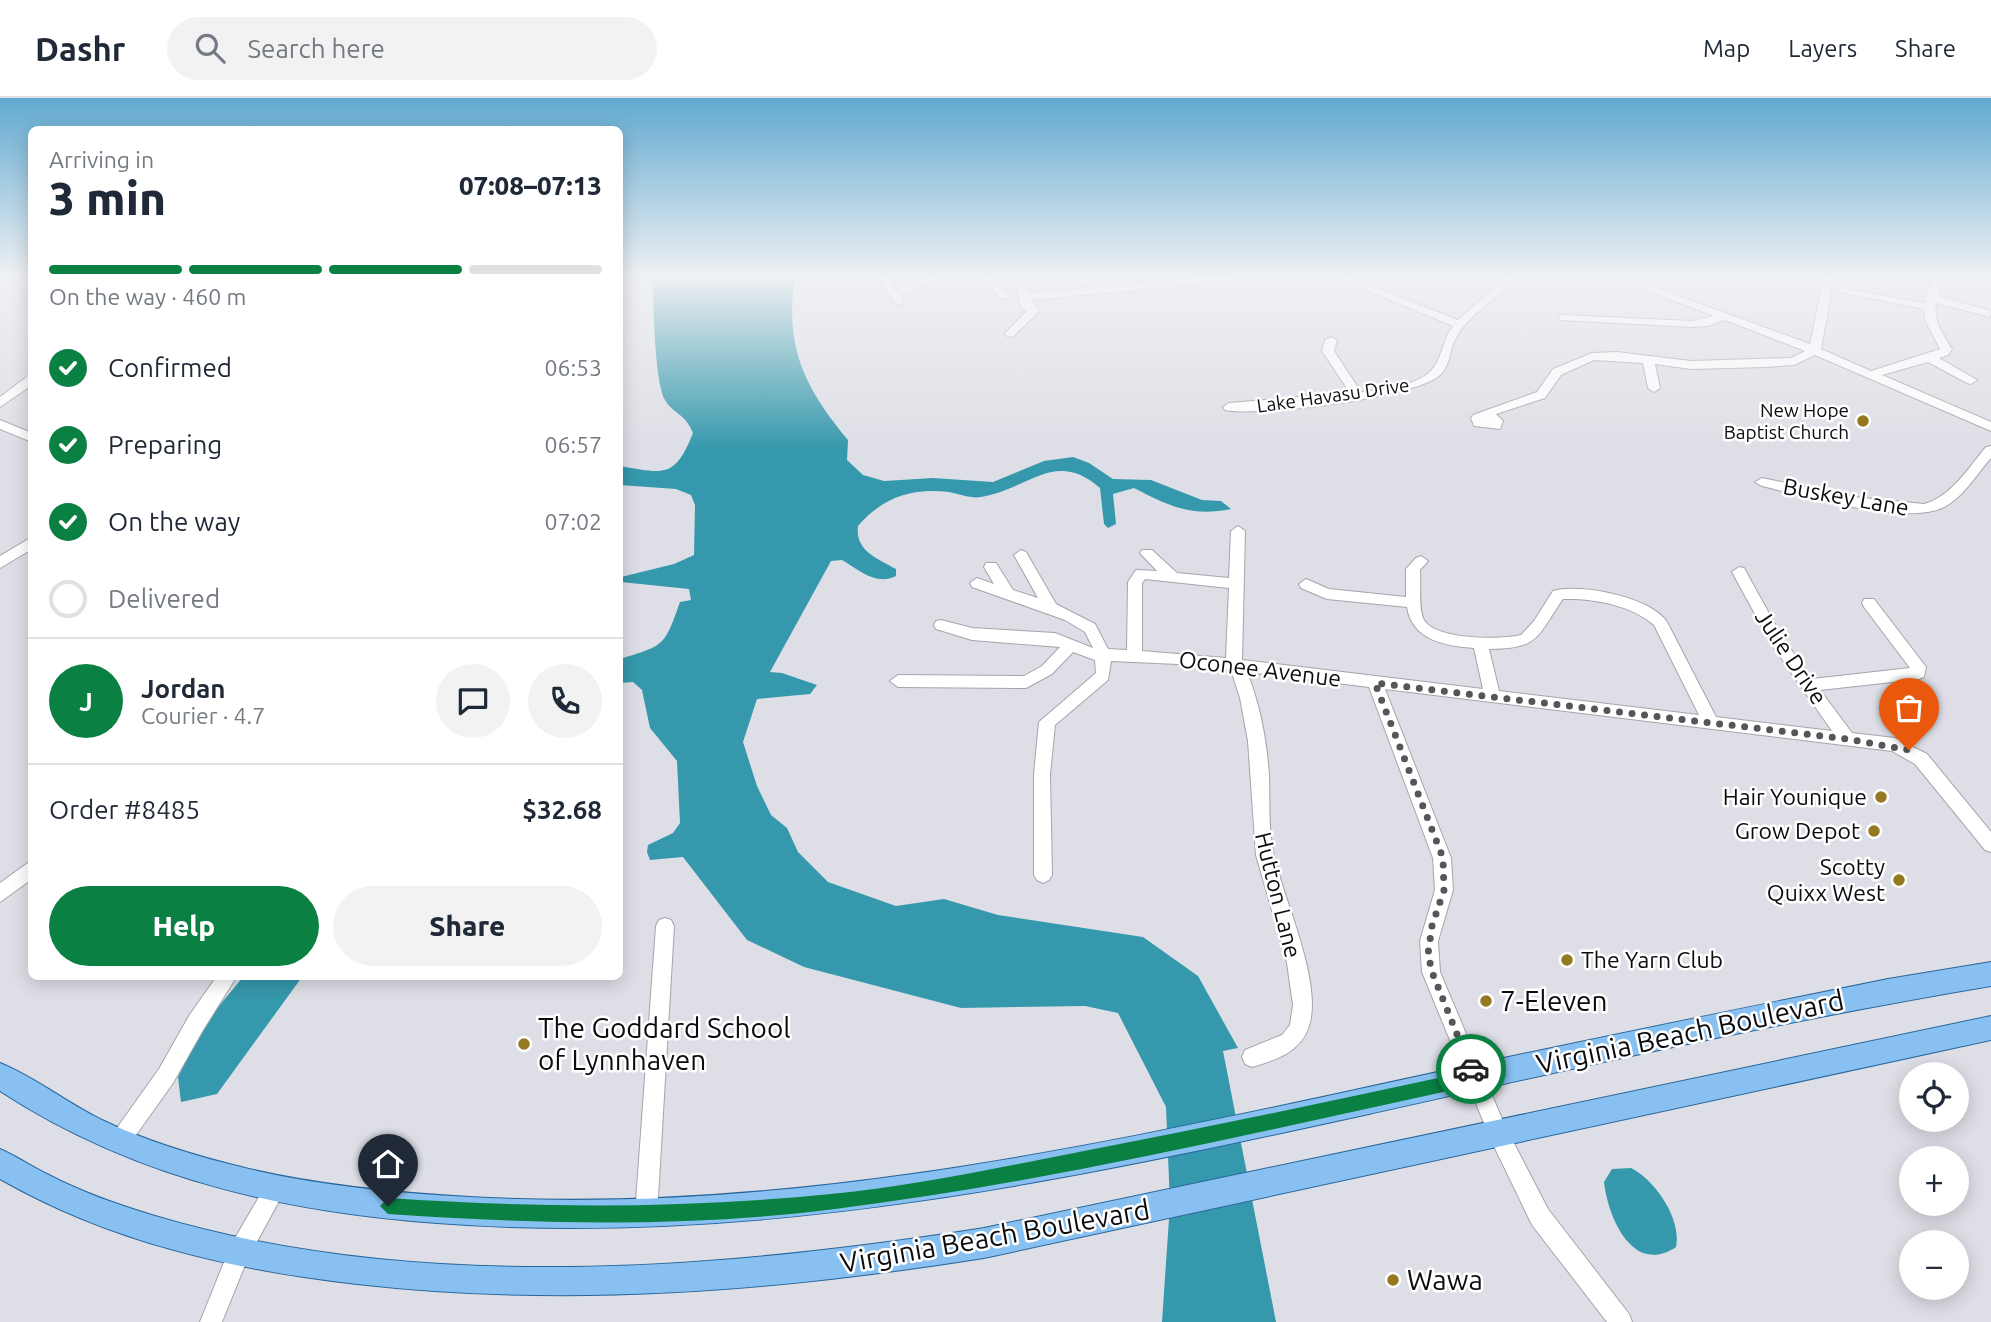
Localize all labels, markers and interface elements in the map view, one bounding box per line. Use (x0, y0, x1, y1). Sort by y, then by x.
search box (167, 17, 657, 80)
icon: search (191, 29, 229, 67)
text: Dashr (35, 30, 125, 67)
text: Search here (247, 34, 385, 63)
text: Map (1703, 35, 1750, 62)
text: Layers (1788, 35, 1857, 62)
text: Share (1895, 35, 1956, 62)
text: Arriving in (49, 147, 154, 172)
text: 07:08–07:13 (459, 171, 602, 200)
text: 3 min (49, 172, 166, 224)
text: On the way · 460 m (49, 284, 246, 309)
icon: check (49, 349, 87, 387)
text: Confirmed (108, 353, 232, 382)
text: 06:53 (544, 355, 602, 380)
street label: Lake Havasu Drive (1255, 373, 1411, 417)
place label: New Hope Baptist Church (1724, 399, 1849, 443)
marker: New Hope Baptist Church (1855, 413, 1871, 429)
icon: check (49, 426, 87, 464)
text: Preparing (108, 430, 222, 459)
text: 06:57 (544, 432, 602, 457)
street label: Buskey Lane (1781, 473, 1911, 520)
icon: check (49, 503, 87, 541)
text: On the way (108, 507, 240, 536)
text: 07:02 (544, 509, 602, 534)
text: Delivered (108, 584, 220, 613)
street label: Julie Drive (1751, 605, 1832, 709)
street label: Oconee Avenue (1178, 646, 1343, 691)
button: chat (436, 664, 510, 738)
button: phone (528, 664, 602, 738)
text: Jordan (141, 674, 226, 703)
pin (1879, 678, 1939, 750)
text: J (79, 687, 93, 716)
icon: bag (1890, 689, 1928, 727)
text: Courier · 4.7 (141, 703, 265, 728)
place label: Hair Younique (1723, 784, 1867, 809)
marker: Hair Younique (1873, 789, 1889, 805)
text: Order #8485 (49, 795, 200, 824)
text: $32.68 (522, 795, 602, 824)
place label: Grow Depot (1735, 818, 1860, 843)
marker: Grow Depot (1866, 823, 1882, 839)
street label: Hutton Lane (1251, 830, 1306, 960)
place label: Scotty Quixx West (1767, 854, 1885, 905)
marker: Scotty Quixx West (1891, 872, 1907, 888)
button: Help (49, 886, 319, 966)
button: Share (333, 886, 602, 966)
place label: The Yarn Club (1581, 947, 1723, 972)
marker: The Yarn Club (1559, 952, 1575, 968)
street label: Virginia Beach Boulevard (1533, 984, 1846, 1079)
place label: 7-Eleven (1500, 985, 1607, 1016)
marker: 7-Eleven (1478, 993, 1494, 1009)
place label: The Goddard School of Lynnhaven (538, 1012, 791, 1075)
courier (1436, 1034, 1506, 1104)
marker: The Goddard School of Lynnhaven (516, 1036, 532, 1052)
icon: car (1452, 1050, 1490, 1088)
map controls (1899, 1062, 1969, 1300)
button: locate (1899, 1062, 1969, 1132)
pin (358, 1134, 418, 1206)
icon: home (369, 1145, 407, 1183)
button: + (1899, 1146, 1969, 1216)
street label: Virginia Beach Boulevard (838, 1193, 1152, 1278)
button: − (1899, 1230, 1969, 1300)
place label: Wawa (1407, 1264, 1483, 1295)
marker: Wawa (1385, 1272, 1401, 1288)

